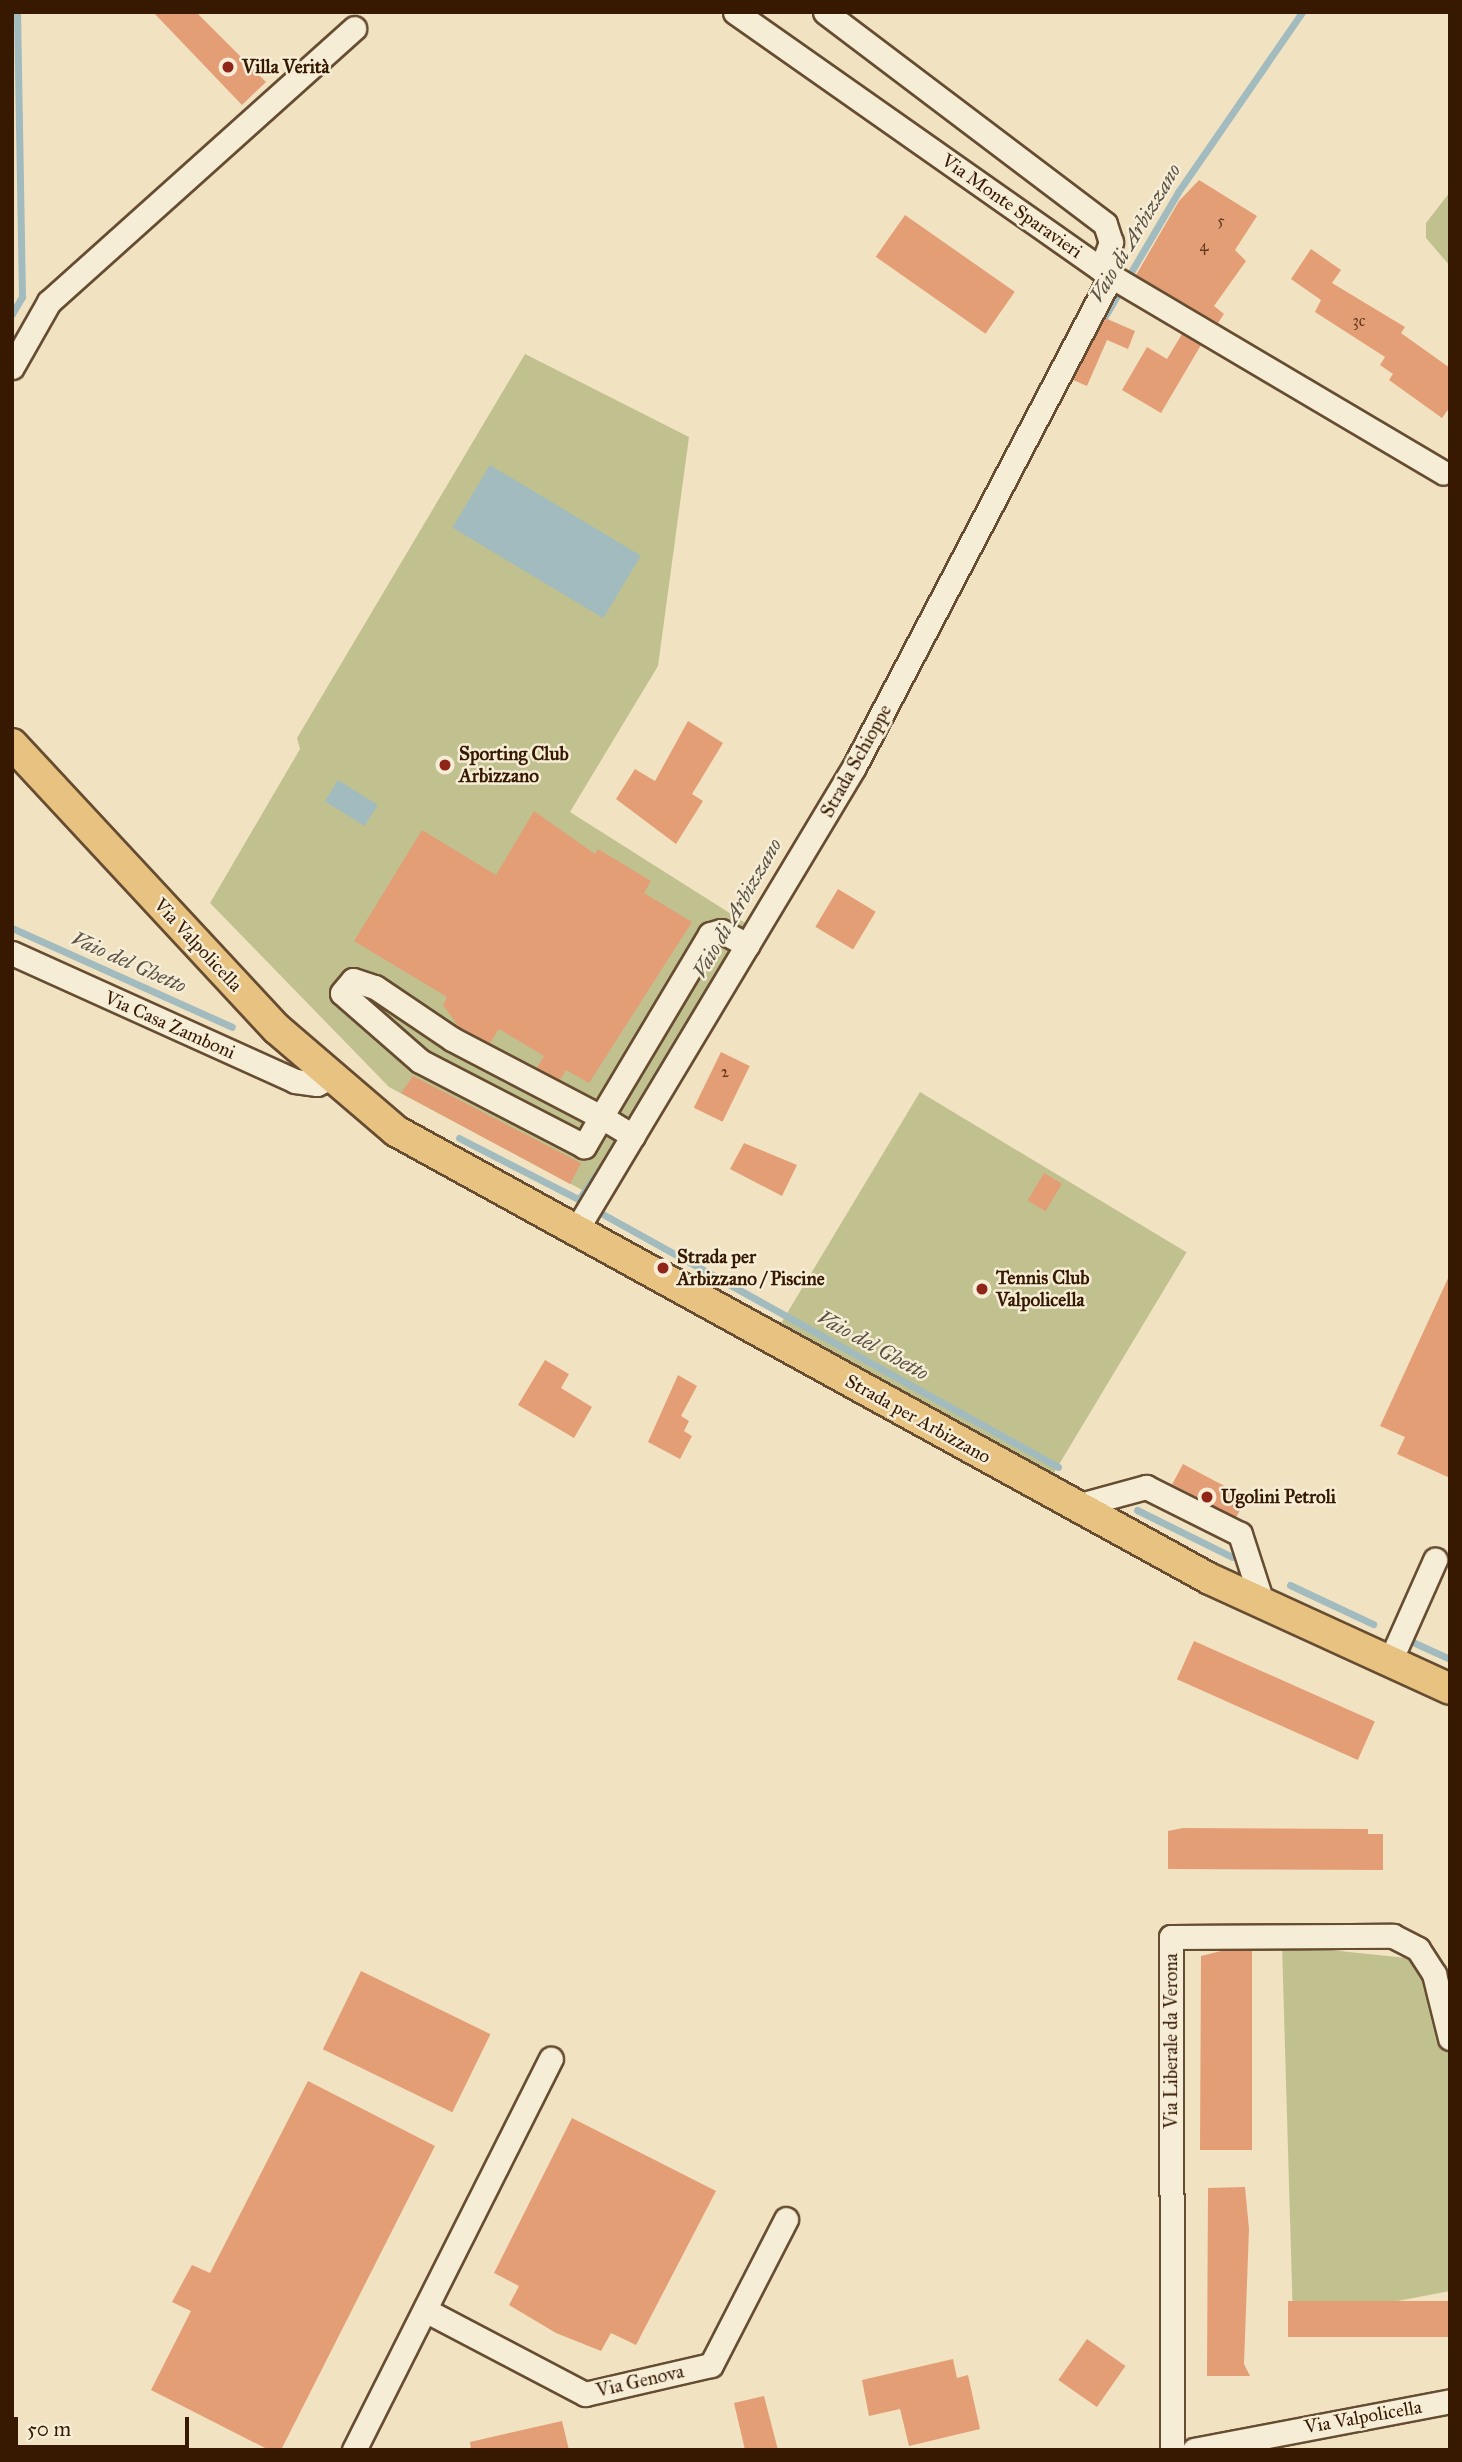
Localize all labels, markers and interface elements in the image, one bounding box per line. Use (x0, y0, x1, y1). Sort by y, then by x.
place label: Villa Verità (242, 56, 330, 78)
marker: Villa Verità (220, 59, 236, 75)
street label: Via Monte Sparavieri (937, 149, 1087, 263)
water label: Vaio di Arbizzano (1084, 159, 1186, 307)
house number: 5 (1217, 211, 1225, 231)
house number: 4 (1200, 236, 1208, 256)
house number: 3c (1352, 311, 1366, 331)
street label: Strada Schioppe (816, 700, 896, 822)
place label: Sporting Club Arbizzano (459, 743, 569, 787)
marker: Sporting Club Arbizzano (437, 757, 453, 773)
water label: Vaio di Arbizzano (687, 834, 787, 982)
street label: Via Valpolicella (149, 894, 247, 996)
water label: Vaio del Ghetto (68, 926, 190, 998)
street label: Via Casa Zamboni (101, 986, 239, 1064)
house number: 2 (721, 1062, 729, 1082)
place label: Strada per Arbizzano / Piscine (677, 1246, 825, 1290)
marker: Strada per Arbizzano / Piscine (655, 1260, 671, 1276)
place label: Tennis Club Valpolicella (996, 1267, 1090, 1311)
marker: Tennis Club Valpolicella (974, 1281, 990, 1297)
water label: Vaio del Ghetto (813, 1304, 933, 1386)
street label: Strada per Arbizzano (841, 1370, 995, 1468)
place label: Ugolini Petroli (1221, 1486, 1336, 1508)
marker: Ugolini Petroli (1199, 1489, 1215, 1505)
street label: Via Liberale da Verona (1160, 1953, 1182, 2129)
street label: Via Genova (594, 2360, 686, 2402)
street label: Via Valpolicella (1302, 2395, 1424, 2439)
scale bar (18, 2402, 192, 2446)
text: 50 m (27, 2416, 71, 2442)

